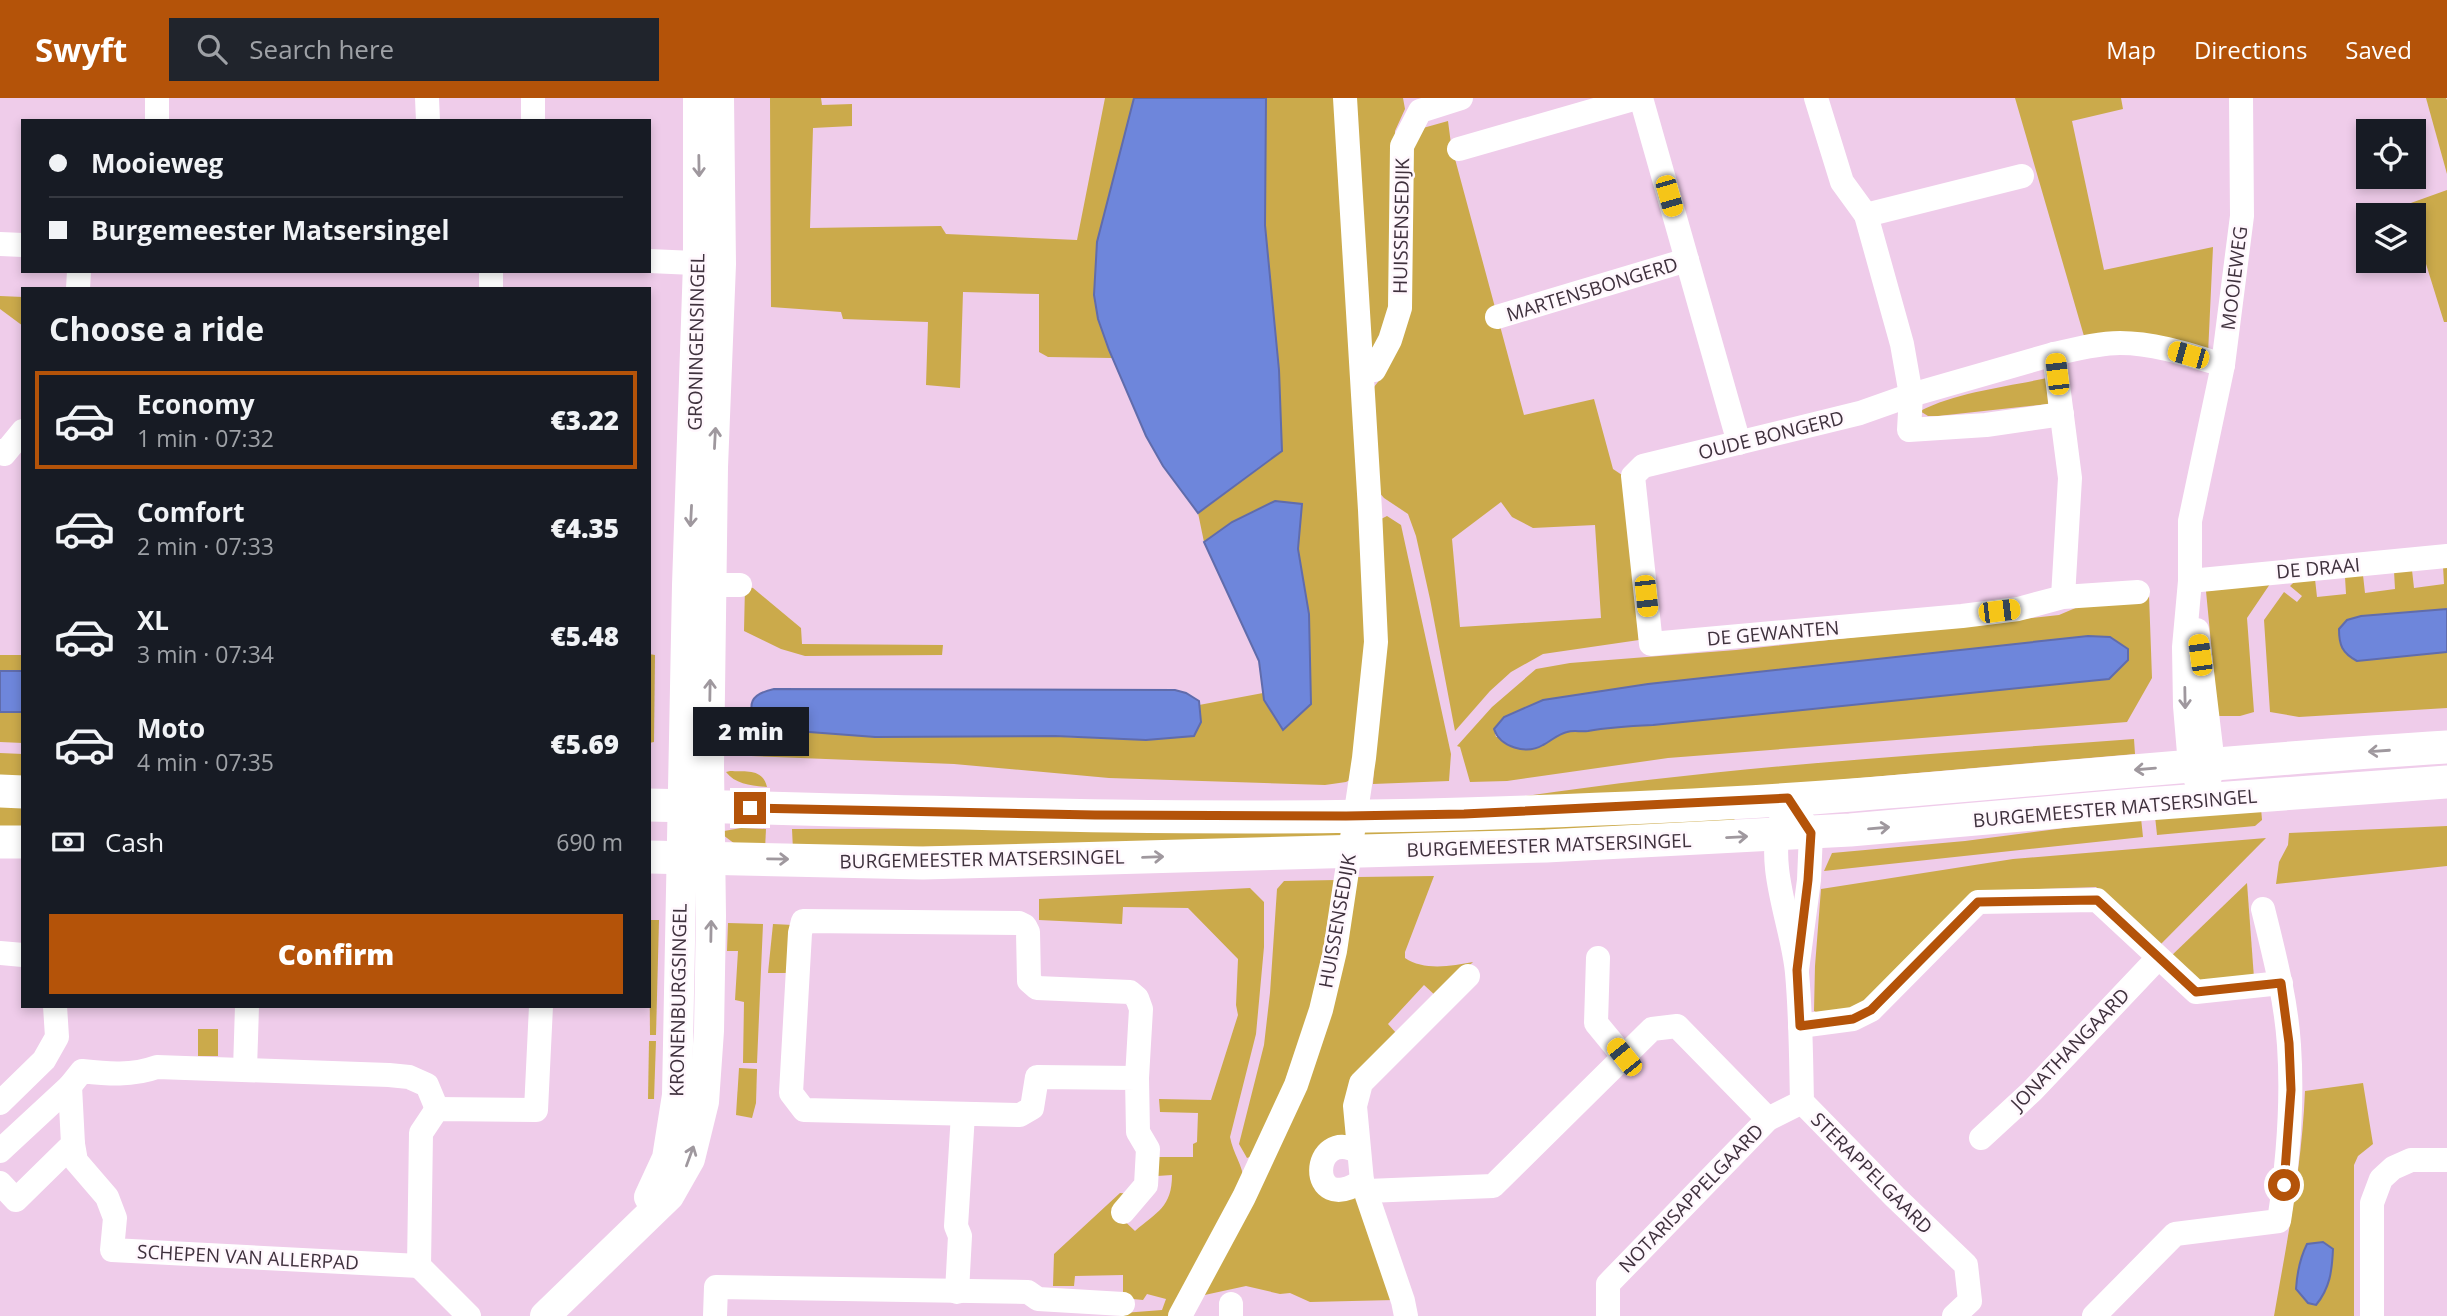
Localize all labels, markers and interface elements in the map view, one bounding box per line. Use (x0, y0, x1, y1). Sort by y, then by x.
search box (169, 18, 659, 81)
text: Swyft (35, 27, 127, 72)
icon: search (193, 30, 231, 68)
text: Search here (249, 31, 394, 67)
text: Map (2106, 33, 2156, 66)
text: Directions (2194, 33, 2307, 66)
text: Saved (2345, 33, 2412, 66)
map controls (2356, 119, 2426, 273)
button: locate (2356, 119, 2426, 189)
text: Mooieweg (91, 145, 223, 181)
one-way arrow (692, 154, 706, 177)
street label: HUISSENSEDIJK (1387, 158, 1415, 294)
car (1654, 173, 1685, 219)
button: layers (2356, 203, 2426, 273)
text: Burgemeester Matsersingel (91, 212, 449, 248)
street label: MOOIEWEG (2215, 225, 2253, 331)
street label: MARTENSBONGERD (1503, 251, 1681, 327)
street label: GRONINGENSINGEL (681, 253, 711, 431)
text: Choose a ride (49, 307, 264, 350)
car (2165, 339, 2212, 371)
car (2045, 352, 2070, 396)
text: Economy (137, 386, 255, 422)
icon: car (53, 389, 116, 452)
text: €3.22 (551, 402, 619, 438)
street label: OUDE BONGERD (1695, 404, 1847, 466)
text: 1 min · 07:32 (137, 422, 274, 454)
one-way arrow (708, 426, 721, 449)
text: Comfort (137, 494, 244, 530)
icon: car (53, 497, 116, 560)
one-way arrow (684, 504, 697, 527)
text: €4.35 (551, 510, 619, 546)
text: 2 min · 07:33 (137, 530, 274, 562)
street label: DE DRAAI (2275, 551, 2361, 585)
car (1634, 574, 1659, 618)
car (1977, 598, 2022, 624)
text: XL (137, 602, 169, 638)
icon: car (53, 605, 116, 668)
street label: DE GEWANTEN (1706, 614, 1840, 652)
text: €5.48 (551, 618, 619, 654)
car (2187, 633, 2214, 677)
text: 3 min · 07:34 (137, 638, 274, 670)
one-way arrow (704, 678, 717, 701)
one-way arrow (2178, 686, 2191, 709)
callout: 2 min (692, 706, 808, 756)
text: Moto (137, 710, 205, 746)
icon: car (53, 713, 116, 776)
text: 2 min (718, 715, 784, 747)
text: €5.69 (551, 726, 619, 762)
one-way arrow (2368, 745, 2391, 758)
text: 4 min · 07:35 (137, 746, 274, 778)
one-way arrow (2134, 763, 2157, 776)
street label: BURGEMEESTER MATSERSINGEL (1972, 783, 2258, 833)
route end (734, 792, 766, 824)
one-way arrow (1867, 821, 1890, 834)
icon: cash (49, 823, 87, 861)
text: Cash (105, 824, 164, 860)
text: 690 m (556, 826, 623, 858)
street label: BURGEMEESTER MATSERSINGEL (1406, 827, 1692, 863)
one-way arrow (1725, 831, 1748, 844)
street label: BURGEMEESTER MATSERSINGEL (839, 844, 1125, 874)
one-way arrow (1141, 850, 1164, 863)
one-way arrow (767, 852, 790, 866)
street label: HUISSENSEDIJK (1312, 852, 1362, 990)
street label: KRONENBURGSINGEL (663, 903, 693, 1097)
button: Confirm (49, 914, 623, 994)
one-way arrow (704, 919, 717, 942)
street label: JONATHANGAARD (2004, 982, 2135, 1117)
car (1603, 1034, 1646, 1080)
street label: STERAPPELGAARD (1806, 1107, 1938, 1239)
street label: NOTARISAPPELGAARD (1613, 1118, 1769, 1278)
one-way arrow (685, 1145, 697, 1167)
route start (2268, 1169, 2300, 1201)
street label: SCHEPEN VAN ALLERPAD (136, 1238, 360, 1276)

